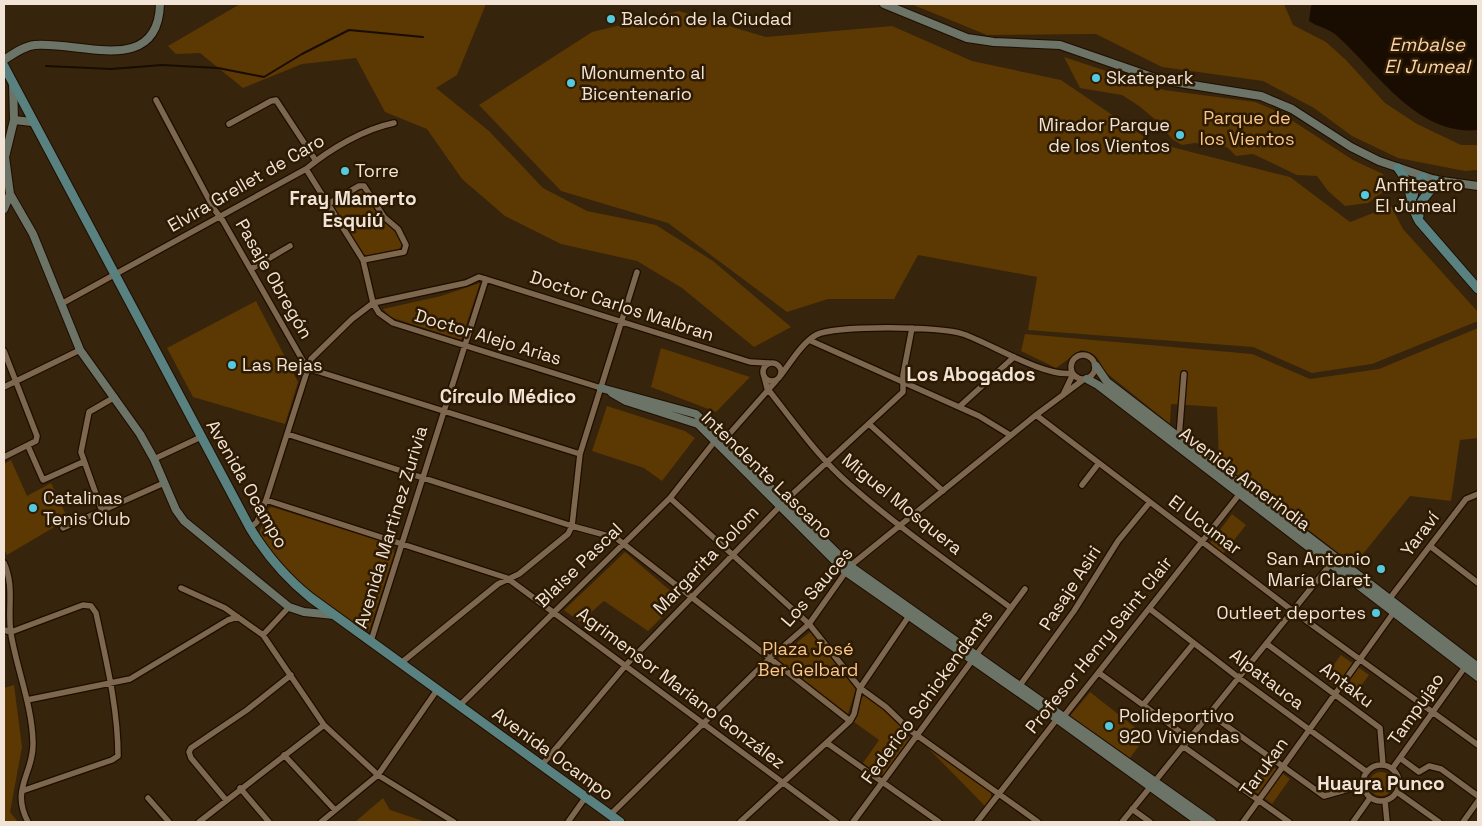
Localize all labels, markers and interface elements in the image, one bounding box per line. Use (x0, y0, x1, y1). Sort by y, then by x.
place label: Balcón de la Ciudad (621, 7, 792, 30)
marker: Balcón de la Ciudad (605, 13, 617, 25)
water label: Embalse El Jumeal (1384, 32, 1472, 79)
place label: Monumento al Bicentenario (581, 61, 705, 105)
place label: Skatepark (1106, 66, 1194, 89)
marker: Skatepark (1090, 72, 1102, 84)
marker: Monumento al Bicentenario (565, 77, 577, 89)
park label: Parque de los Vientos (1200, 106, 1294, 150)
place label: Mirador Parque de los Vientos (1039, 113, 1170, 157)
street label: Elvira Grellet de Caro (163, 128, 328, 237)
marker: Mirador Parque de los Vientos (1174, 129, 1186, 141)
place label: Torre (355, 159, 399, 182)
marker: Torre (339, 165, 351, 177)
place label: Anfiteatro El Jumeal (1375, 173, 1463, 217)
district label: Fray Mamerto Esquiú (289, 186, 417, 233)
marker: Anfiteatro El Jumeal (1359, 189, 1371, 201)
street label: Pasaje Obregón (231, 215, 318, 343)
street label: Doctor Carlos Malbran (527, 265, 717, 346)
street label: Doctor Alejo Arias (412, 303, 564, 370)
place label: Las Rejas (242, 353, 322, 376)
marker: Las Rejas (226, 359, 238, 371)
district label: Los Abogados (907, 362, 1035, 387)
district label: Círculo Médico (440, 384, 576, 409)
street label: Intendente Lascano (697, 406, 838, 543)
street label: Avenida Ocampo (201, 415, 293, 552)
street label: Avenida Amerindia (1175, 422, 1316, 536)
street label: Avenida Martinez Zurivia (349, 423, 432, 631)
street label: Miguel Mosquera (837, 448, 967, 559)
place label: Catalinas Tenis Club (43, 486, 131, 530)
street label: El Ucumar (1164, 490, 1247, 560)
street label: Margarita Colom (648, 500, 763, 619)
marker: Catalinas Tenis Club (27, 502, 39, 514)
street label: Yaraví (1395, 506, 1444, 561)
street label: Blaise Pascal (530, 518, 627, 612)
street label: Pasaje Asiri (1034, 541, 1106, 634)
street label: Los Sauces (776, 542, 857, 631)
place label: San Antonio María Claret (1266, 547, 1371, 591)
street label: Profesor Henry Saint Clair (1020, 551, 1177, 738)
marker: San Antonio María Claret (1375, 563, 1387, 575)
place label: Outleet deportes (1217, 601, 1366, 624)
street label: Agrimensor Mariano González (572, 602, 790, 774)
street label: Federico Schickendants (856, 605, 998, 788)
marker: Outleet deportes (1370, 607, 1382, 619)
park label: Plaza José Ber Gelbard (758, 637, 858, 681)
street label: Alpatauca (1225, 643, 1309, 714)
street label: Antaku (1316, 657, 1379, 712)
street label: Tampujao (1382, 668, 1449, 749)
street label: Avenida Ocampo (488, 702, 618, 805)
place label: Polideportivo 920 Viviendas (1119, 704, 1240, 748)
marker: Polideportivo 920 Viviendas (1103, 720, 1115, 732)
street label: Tarukan (1234, 732, 1293, 801)
district label: Huayra Punco (1317, 771, 1445, 796)

